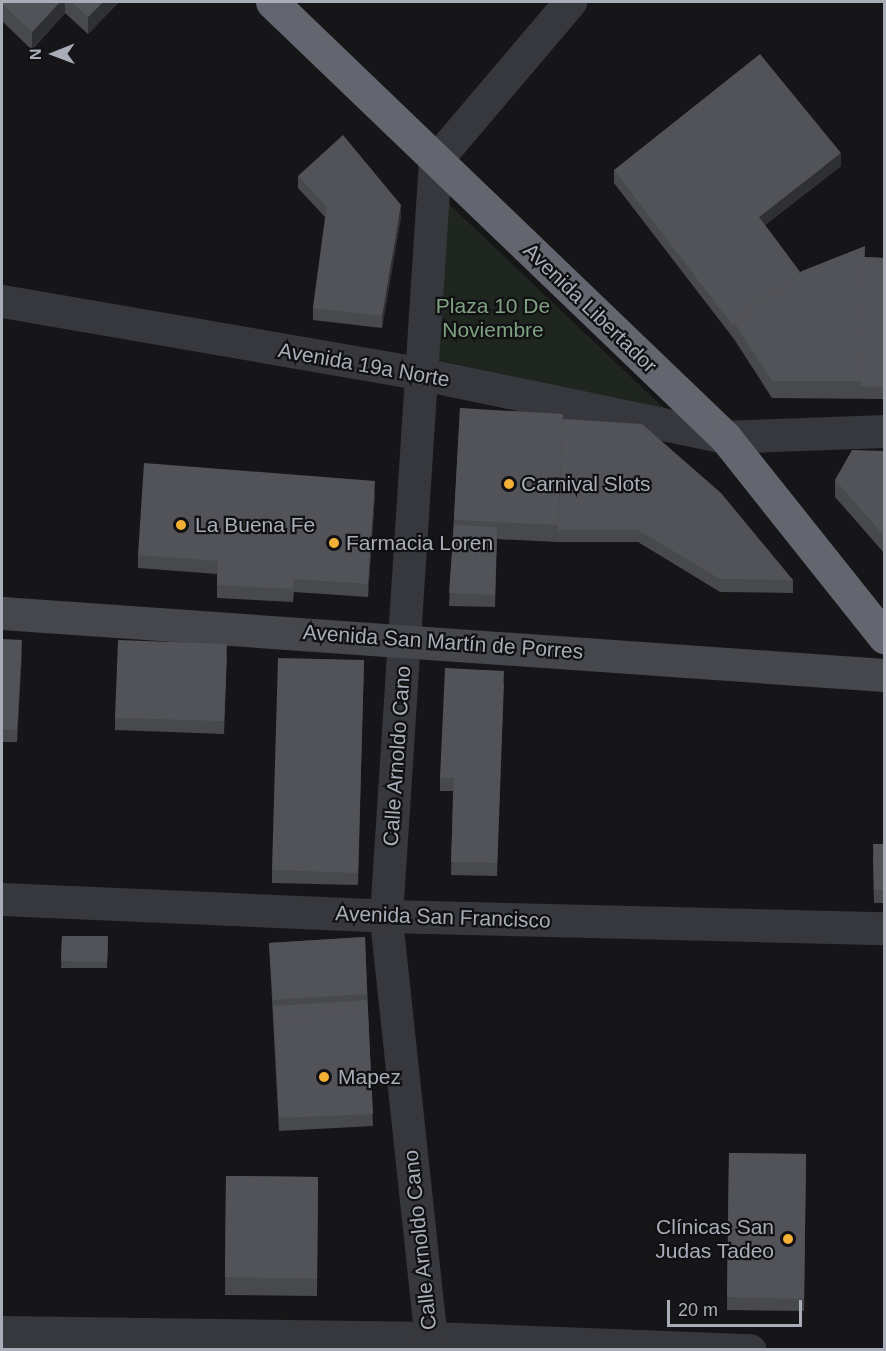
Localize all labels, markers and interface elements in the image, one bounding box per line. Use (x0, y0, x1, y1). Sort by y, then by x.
north arrow (24, 24, 84, 84)
text: N (27, 48, 44, 60)
street label: Avenida Libertador (518, 238, 662, 378)
park label: Plaza 10 De Noviembre (436, 293, 550, 343)
street label: Avenida 19a Norte (276, 338, 452, 392)
place label: Carnival Slots (521, 471, 651, 497)
marker: Carnival Slots (502, 477, 516, 491)
place label: La Buena Fe (195, 512, 315, 538)
marker: La Buena Fe (172, 516, 190, 534)
place label: Farmacia Loren (346, 530, 493, 556)
marker: Farmacia Loren (327, 536, 341, 550)
street label: Avenida San Martín de Porres (302, 620, 584, 664)
street label: Calle Arnoldo Cano (378, 664, 416, 848)
street label: Avenida San Francisco (335, 901, 551, 933)
place label: Mapez (338, 1064, 401, 1090)
marker: Mapez (315, 1068, 333, 1086)
street label: Calle Arnoldo Cano (398, 1148, 442, 1332)
place label: Clínicas San Judas Tadeo (655, 1214, 774, 1264)
marker: Clínicas San Judas Tadeo (779, 1230, 797, 1248)
scale bar (670, 1288, 805, 1326)
text: 20 m (678, 1300, 718, 1320)

